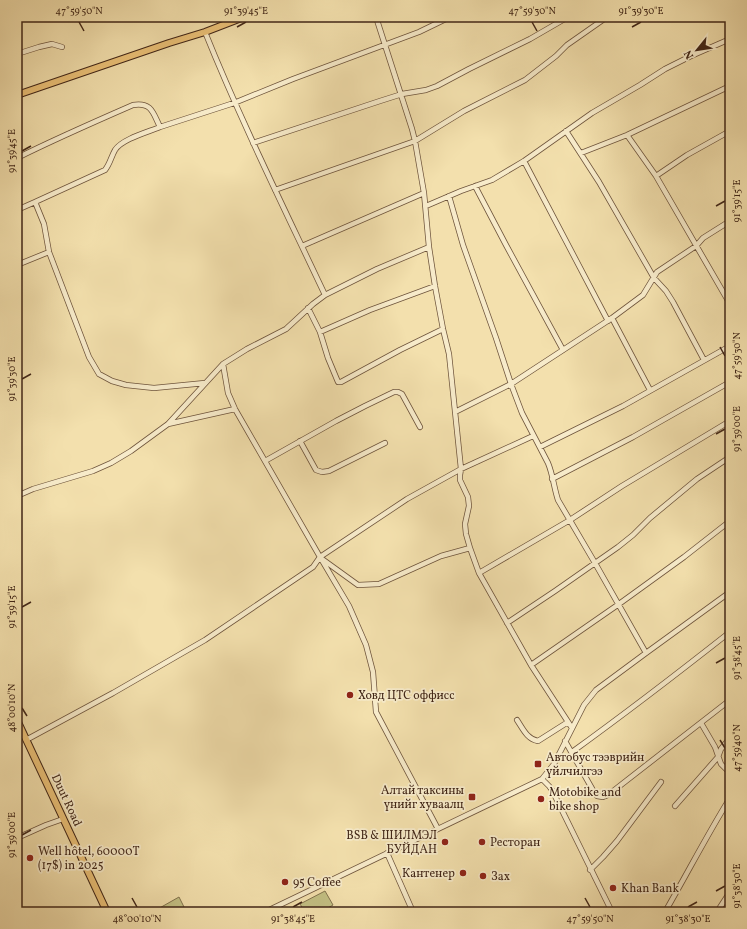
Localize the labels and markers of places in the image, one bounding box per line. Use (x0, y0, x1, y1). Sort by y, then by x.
place label: Ховд ЦТС оффисс (358, 688, 455, 704)
marker: Ховд ЦТС оффисс (345, 690, 355, 700)
place label: Автобус тээврийн үйлчилгээ (546, 750, 644, 780)
marker: Автобус тээврийн үйлчилгээ (533, 759, 543, 769)
place label: Алтай таксины үнийг хуваалц (381, 783, 465, 813)
place label: Motobike and bike shop (549, 785, 621, 815)
marker: Алтай таксины үнийг хуваалц (467, 792, 477, 802)
marker: Motobike and bike shop (536, 794, 546, 804)
place label: BSB & ШИЛМЭЛ БУЙДАН (346, 828, 437, 858)
place label: Ресторан (490, 835, 540, 851)
marker: BSB & ШИЛМЭЛ БУЙДАН (440, 837, 450, 847)
marker: Ресторан (477, 837, 487, 847)
place label: Well hôtel, 60000T (17$) in 2025 (38, 844, 139, 874)
marker: Well hôtel, 60000T (17$) in 2025 (25, 853, 35, 863)
place label: Кантенер (402, 866, 455, 882)
marker: Кантенер (458, 868, 468, 878)
place label: Зах (491, 869, 510, 885)
marker: Зах (478, 871, 488, 881)
place label: 95 Coffee (293, 875, 341, 891)
marker: 95 Coffee (280, 877, 290, 887)
place label: Khan Bank (621, 881, 679, 897)
marker: Khan Bank (608, 883, 618, 893)

